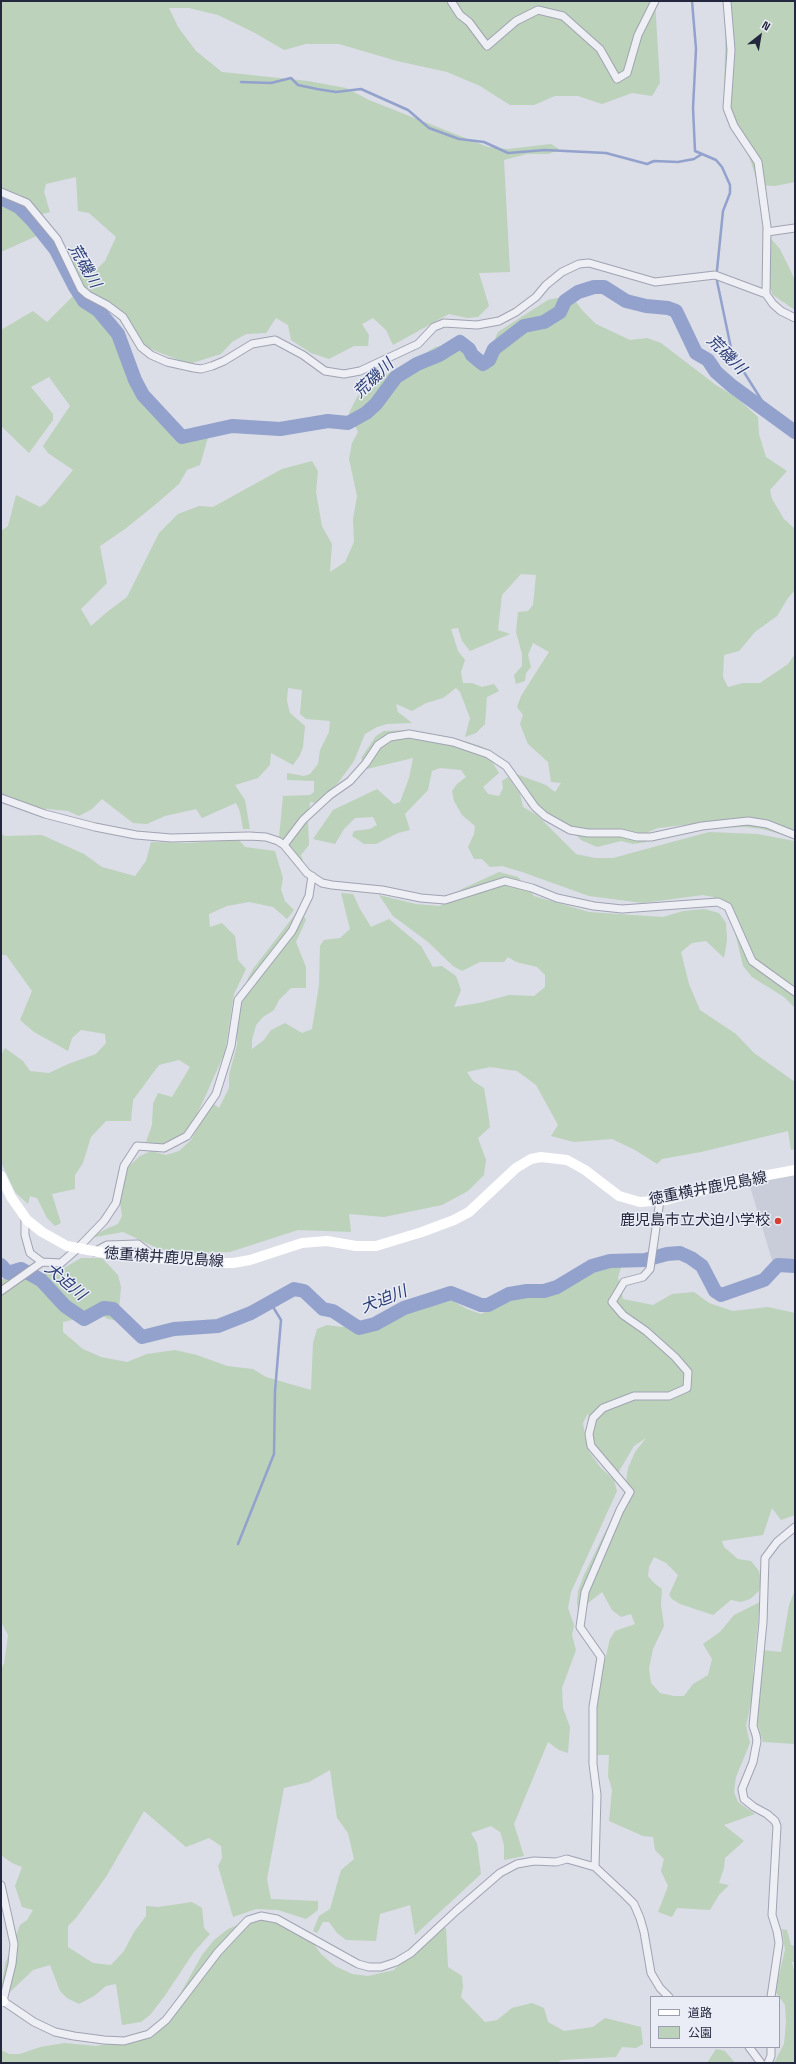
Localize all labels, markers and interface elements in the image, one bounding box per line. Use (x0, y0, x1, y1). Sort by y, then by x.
north arrow (740, 16, 780, 56)
text: N (759, 18, 773, 34)
water label: 荒磯川 (64, 240, 104, 292)
water label: 荒磯川 (702, 331, 750, 379)
water label: 荒磯川 (350, 355, 398, 403)
street label: 徳重横井鹿児島線 (647, 1169, 769, 1209)
place label: 鹿児島市立犬迫小学校 (620, 1212, 770, 1230)
marker: 鹿児島市立犬迫小学校 (773, 1216, 783, 1226)
street label: 徳重横井鹿児島線 (104, 1245, 224, 1271)
water label: 犬迫川 (40, 1259, 90, 1305)
water label: 犬迫川 (358, 1282, 410, 1318)
legend (650, 1996, 780, 2048)
text: 道路 (688, 2005, 712, 2021)
text: 公園 (688, 2025, 712, 2041)

